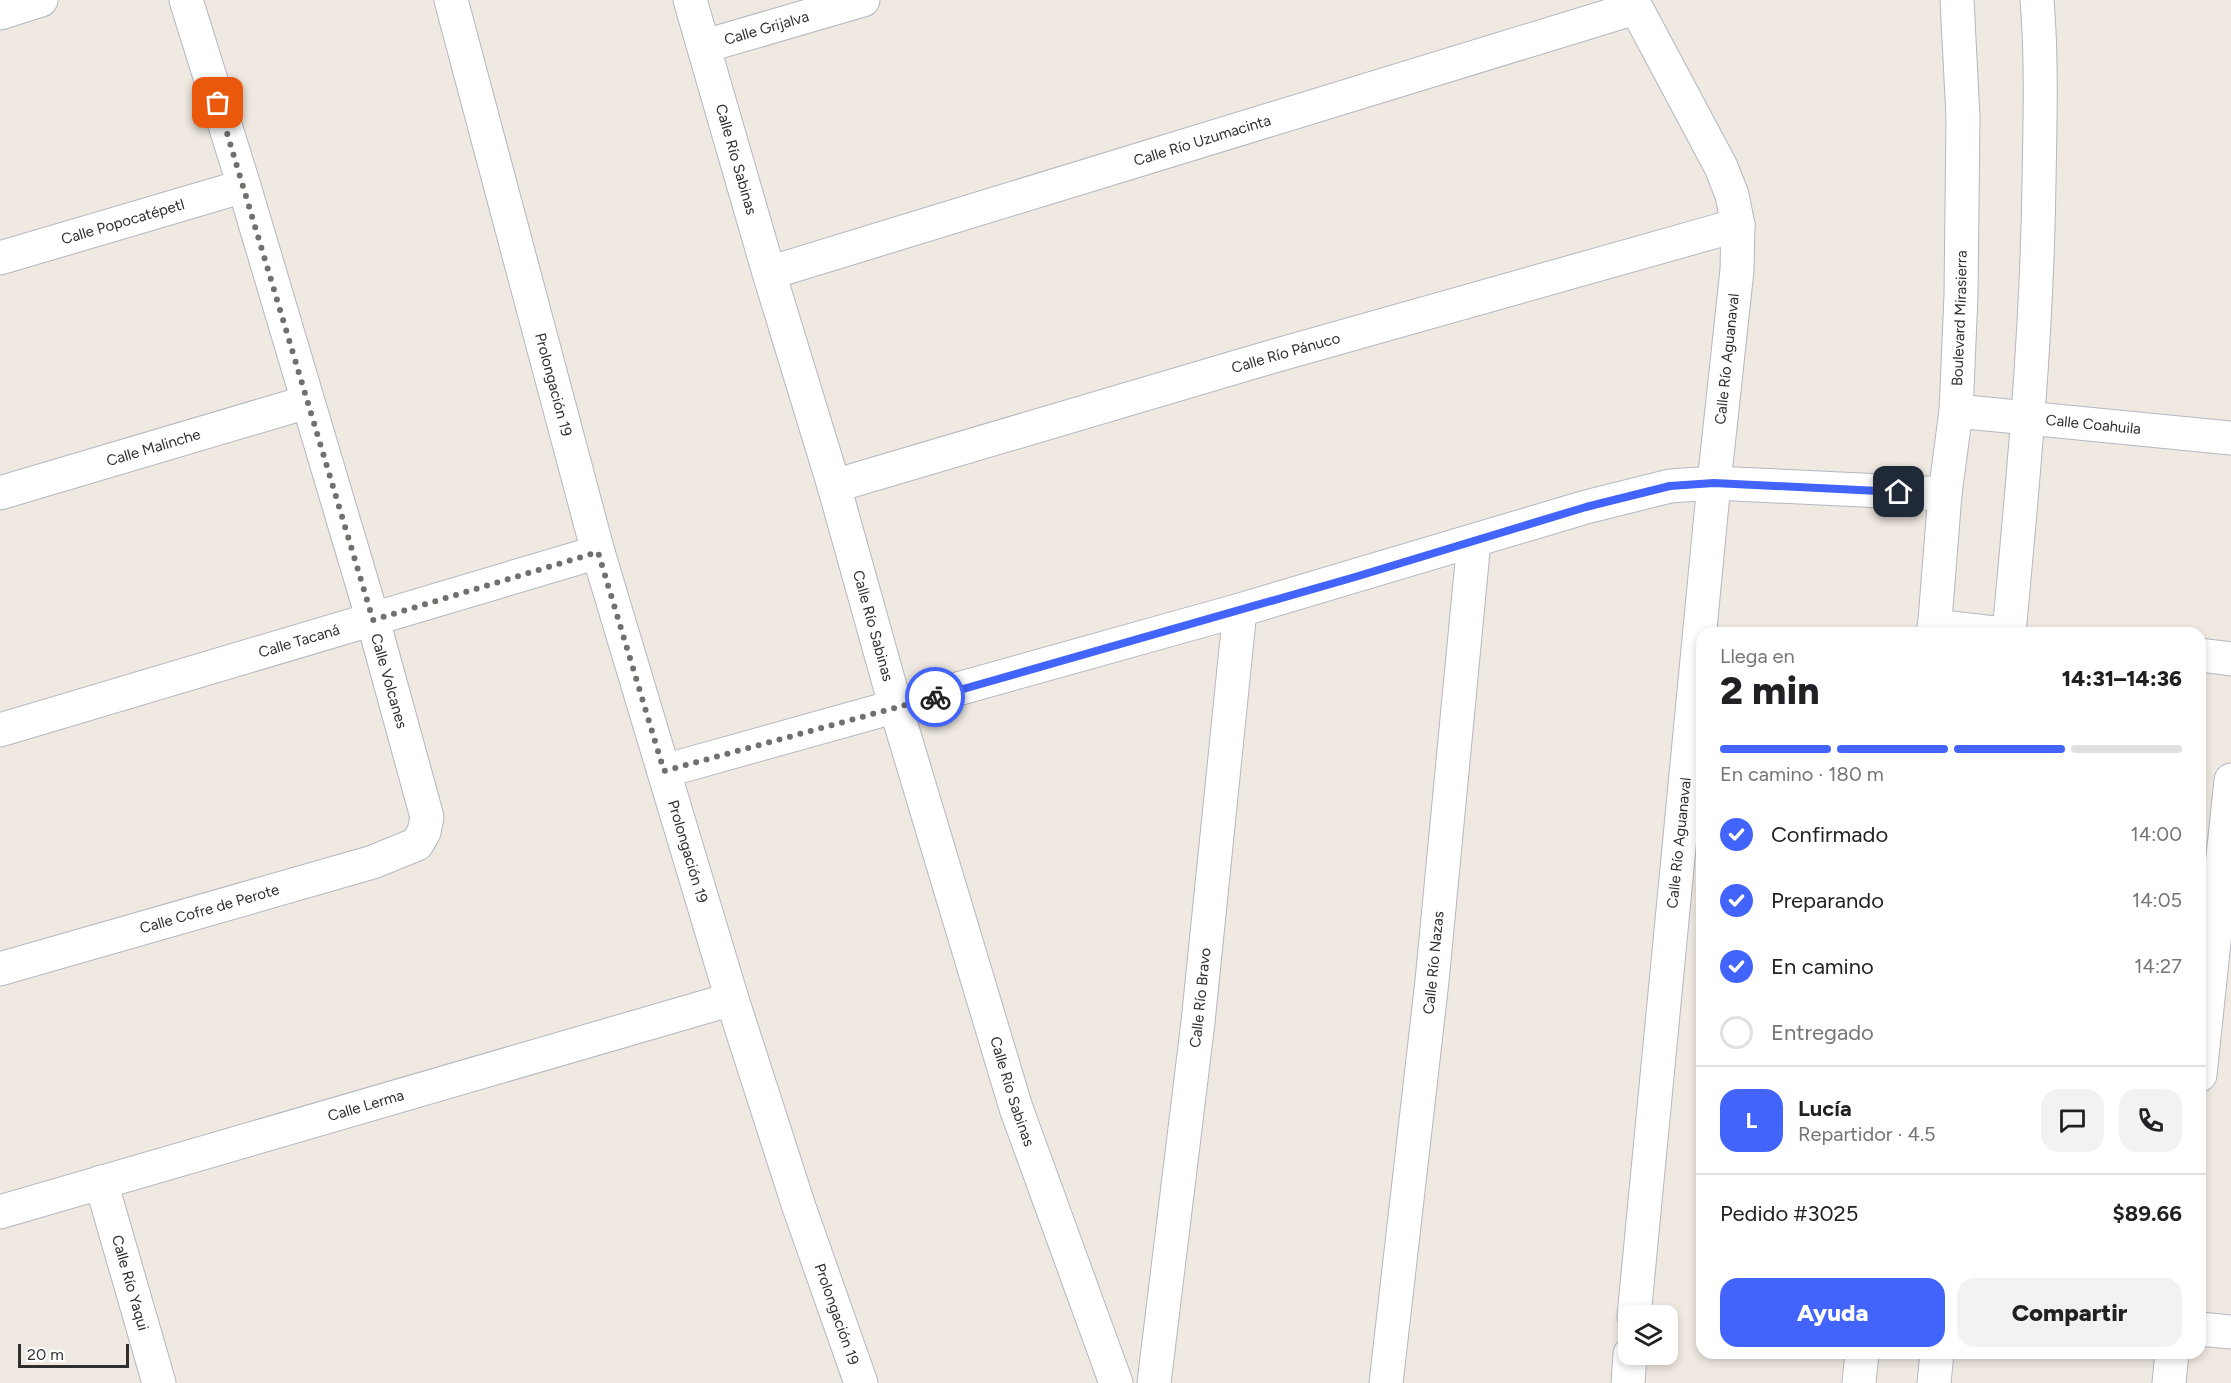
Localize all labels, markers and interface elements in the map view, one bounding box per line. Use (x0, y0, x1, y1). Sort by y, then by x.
street label: Calle Grijalva (722, 7, 811, 49)
pin (192, 77, 243, 128)
icon: bag (201, 86, 234, 119)
street label: Calle Río Sabinas (712, 102, 761, 217)
street label: Calle Río Uzumacinta (1131, 111, 1273, 170)
street label: Calle Popocatépetl (59, 195, 186, 248)
street label: Boulevard Mirasierra (1948, 250, 1971, 387)
street label: Calle Río Aguanaval (1711, 293, 1743, 425)
street label: Calle Río Pánuco (1229, 329, 1342, 377)
street label: Prolongación 19 (531, 331, 576, 438)
street label: Calle Coahuila (2045, 411, 2142, 438)
street label: Calle Malinche (104, 425, 203, 470)
pin (1873, 466, 1924, 517)
icon: home (1882, 475, 1915, 508)
street label: Calle Río Sabinas (849, 568, 897, 683)
street label: Calle Tacaná (256, 620, 342, 662)
street label: Calle Volcanes (367, 631, 411, 731)
text: Llega en (1720, 644, 1795, 668)
text: 14:31–14:36 (2062, 665, 2182, 692)
courier (905, 667, 965, 727)
text: 2 min (1720, 667, 1820, 714)
icon: bike (919, 681, 952, 714)
text: En camino · 180 m (1720, 762, 1884, 786)
street label: Calle Río Aguanaval (1663, 777, 1695, 909)
street label: Prolongación 19 (664, 798, 712, 905)
icon: check (1720, 818, 1753, 851)
text: Confirmado (1771, 821, 1888, 848)
text: 14:00 (2131, 822, 2182, 846)
street label: Calle Cofre de Perote (138, 880, 281, 937)
icon: check (1720, 884, 1753, 917)
text: Preparando (1771, 887, 1884, 914)
text: 14:05 (2132, 888, 2182, 912)
street label: Calle Río Nazas (1419, 910, 1448, 1015)
street label: Calle Río Bravo (1186, 947, 1215, 1049)
icon: check (1720, 950, 1753, 983)
text: En camino (1771, 953, 1874, 980)
text: 14:27 (2134, 954, 2182, 978)
text: Entregado (1771, 1019, 1874, 1046)
street label: Calle Río Sabinas (986, 1034, 1038, 1149)
street label: Calle Lerma (326, 1086, 406, 1125)
button: chat (2041, 1089, 2104, 1152)
button: phone (2119, 1089, 2182, 1152)
text: Lucía (1798, 1095, 1852, 1122)
text: L (1746, 1107, 1757, 1134)
text: Repartidor · 4.5 (1798, 1122, 1936, 1146)
text: Pedido #3025 (1720, 1200, 1858, 1227)
text: $89.66 (2113, 1200, 2182, 1227)
street label: Calle Río Yaqui (108, 1233, 152, 1333)
street label: Prolongación 19 (811, 1261, 863, 1367)
button: Ayuda (1720, 1278, 1945, 1347)
button: Compartir (1957, 1278, 2182, 1347)
map controls (1618, 1305, 1678, 1365)
button: layers (1618, 1305, 1678, 1365)
scale bar (18, 1341, 129, 1368)
text: 20 m (27, 1345, 64, 1364)

